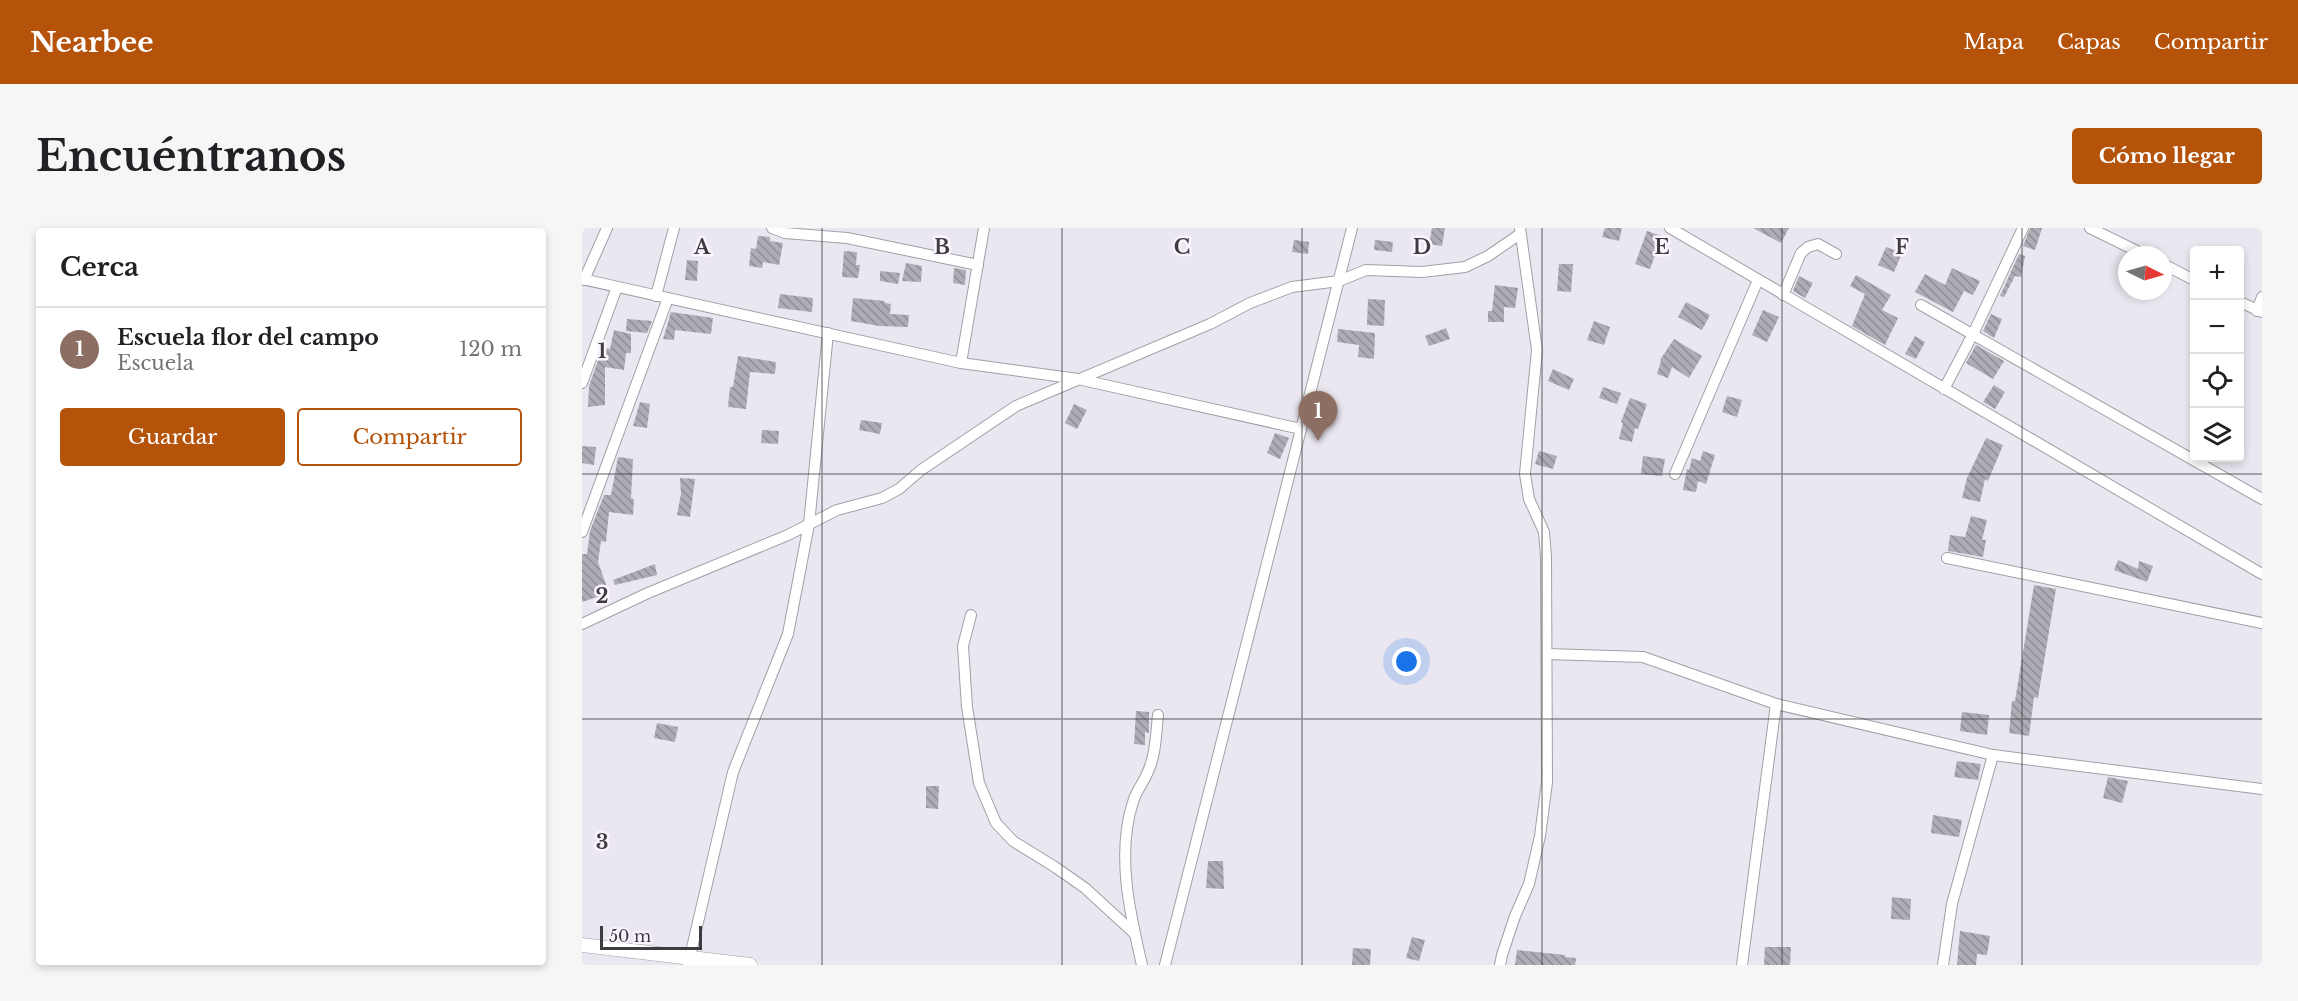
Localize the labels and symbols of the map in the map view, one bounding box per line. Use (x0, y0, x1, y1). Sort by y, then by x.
text: A (693, 235, 711, 259)
text: B (934, 235, 950, 259)
text: C (1174, 235, 1190, 259)
text: D (1413, 235, 1431, 259)
text: E (1654, 235, 1670, 259)
text: F (1895, 235, 1909, 259)
north arrow (2118, 246, 2172, 300)
text: 1 (598, 339, 607, 363)
pin: 1 (1298, 392, 1338, 441)
text: 2 (595, 584, 609, 608)
your location (1392, 647, 1421, 676)
text: 3 (596, 830, 608, 854)
scale bar (600, 923, 702, 950)

